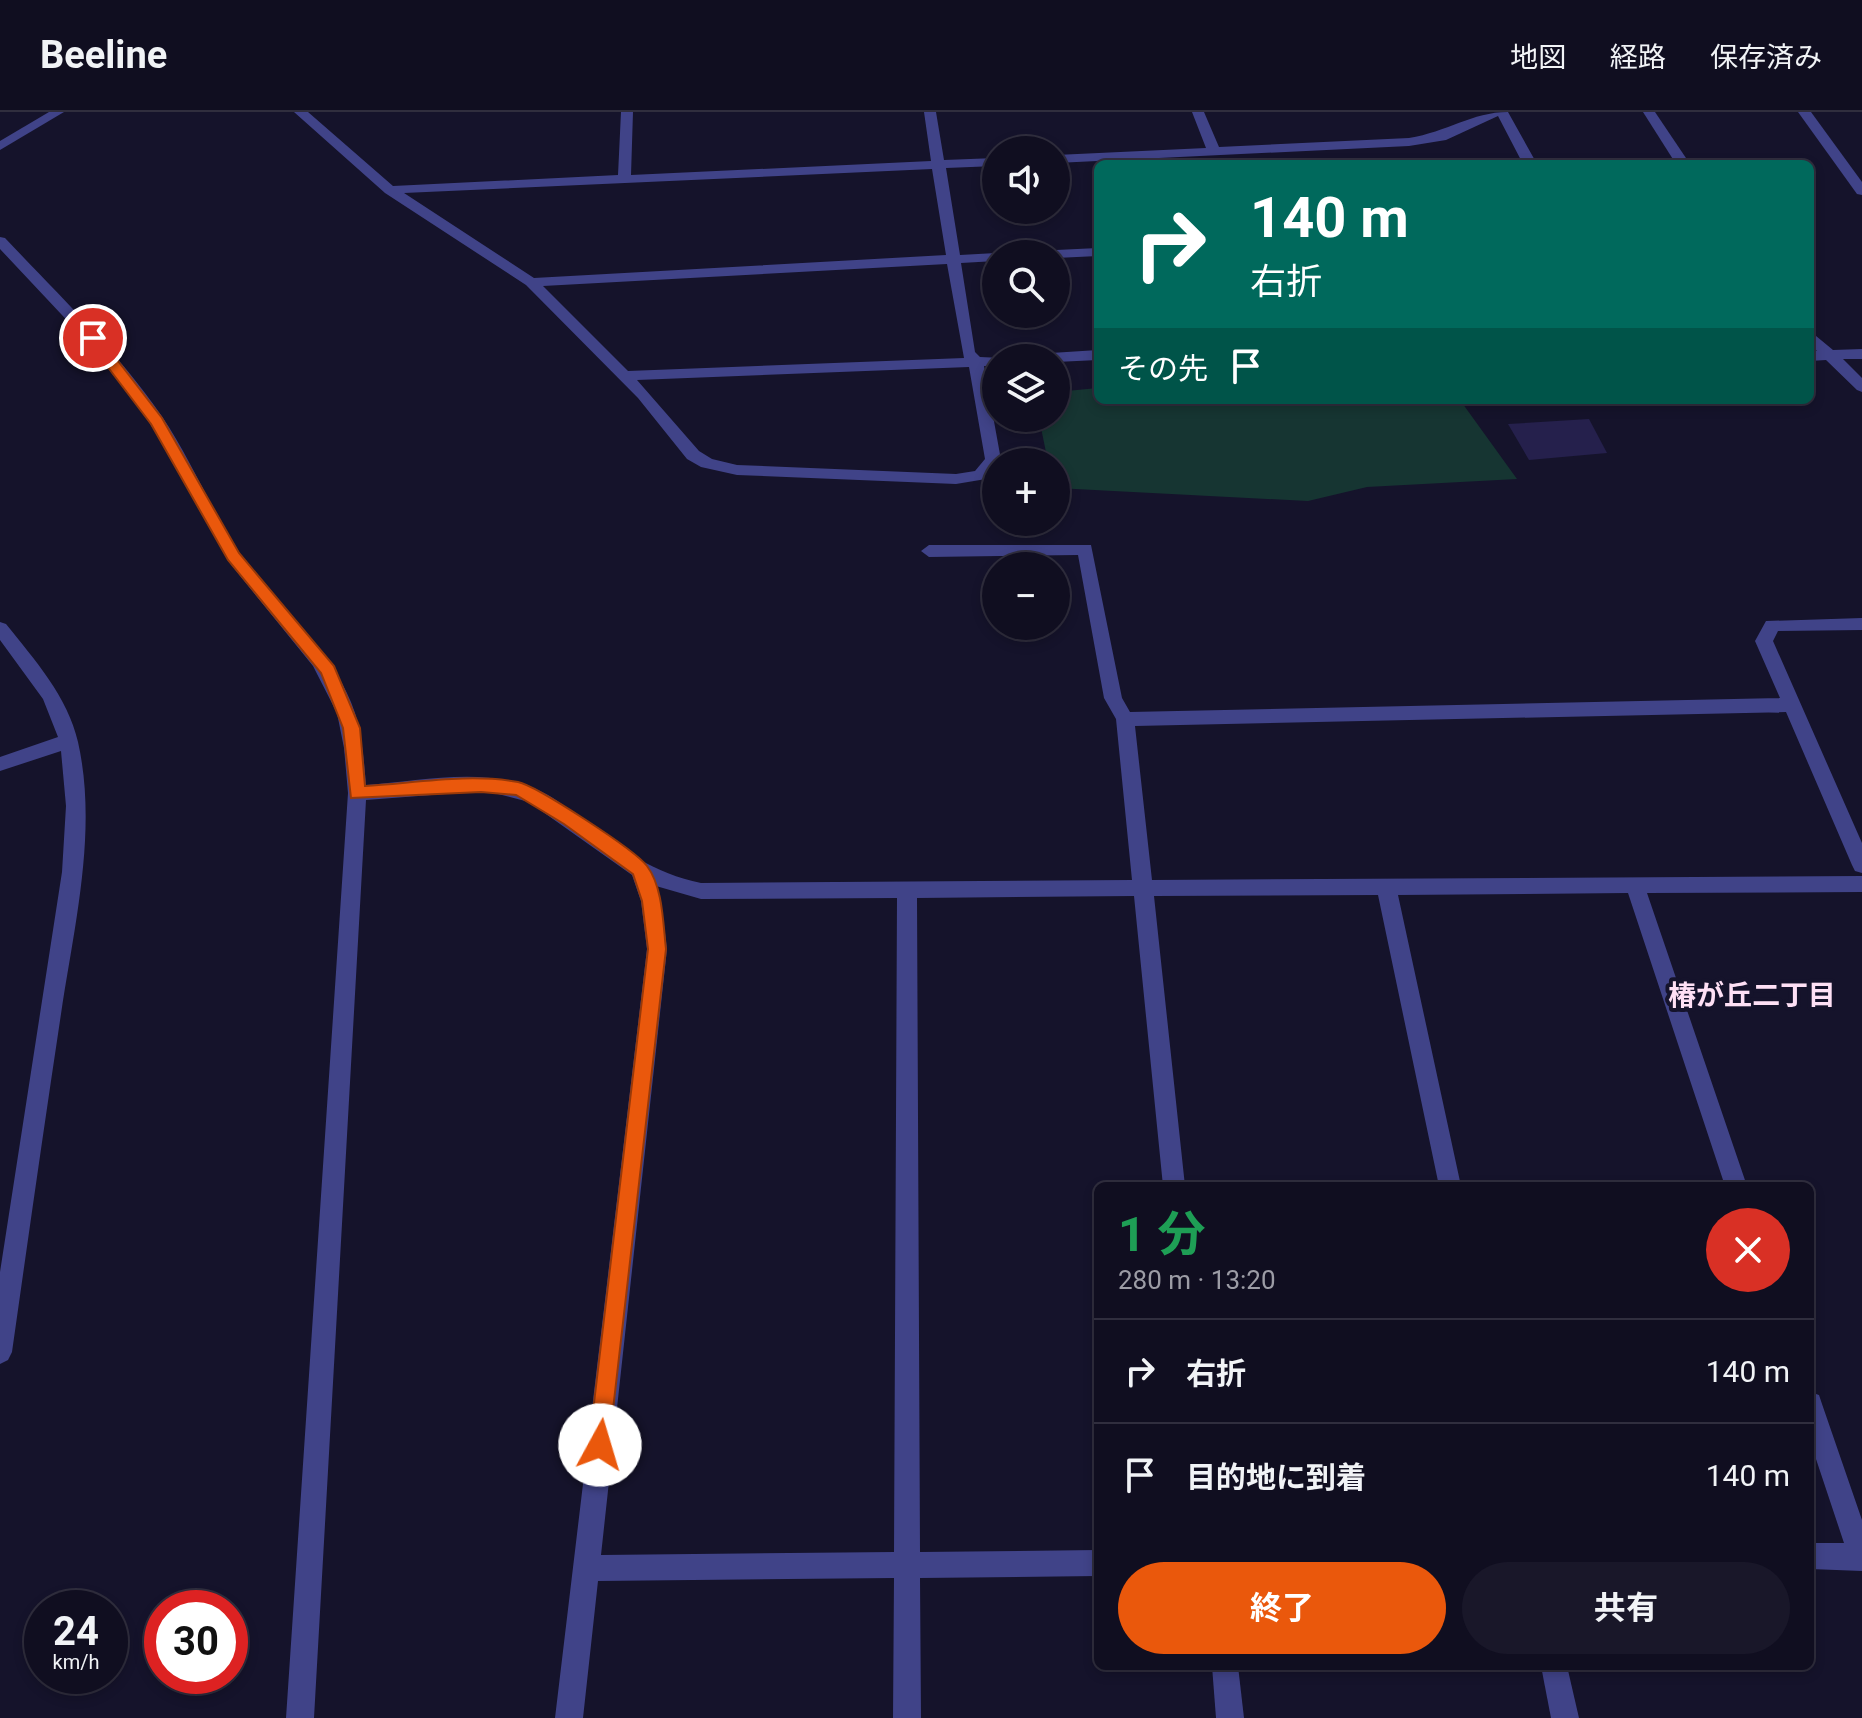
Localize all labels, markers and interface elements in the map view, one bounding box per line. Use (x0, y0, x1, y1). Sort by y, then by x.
text: Beeline (40, 33, 167, 77)
text: 地図 (1510, 41, 1566, 74)
text: 経路 (1610, 41, 1666, 74)
text: 保存済み (1710, 41, 1822, 74)
map controls (982, 136, 1070, 640)
button: sound (982, 136, 1070, 224)
text: 140 m (1250, 185, 1409, 251)
icon: right (1118, 192, 1222, 296)
button: search (982, 240, 1070, 328)
text: 右折 (1250, 261, 1322, 303)
pin (59, 304, 127, 372)
icon: arrive (71, 316, 115, 360)
button: layers (982, 344, 1070, 432)
icon: arrive (1224, 344, 1268, 388)
text: その先 (1118, 351, 1208, 386)
button: + (982, 448, 1070, 536)
button: − (982, 552, 1070, 640)
district label: 椿が丘二丁目 (1668, 979, 1836, 1012)
text: 1 分 (1118, 1206, 1205, 1263)
button: close (1706, 1208, 1790, 1292)
text: 280 m · 13:20 (1118, 1265, 1276, 1295)
icon: right (1118, 1349, 1162, 1393)
text: 140 m (1706, 1354, 1790, 1389)
text: 右折 (1186, 1356, 1246, 1391)
position arrow (558, 1403, 642, 1487)
icon: arrive (1118, 1453, 1162, 1497)
text: 140 m (1706, 1458, 1790, 1493)
text: 目的地に到着 (1186, 1460, 1366, 1495)
button: 終了 (1118, 1562, 1446, 1654)
button: 共有 (1462, 1562, 1790, 1654)
speed limit sign: 30 (144, 1590, 248, 1694)
text: 24 (53, 1608, 99, 1655)
text: km/h (53, 1650, 99, 1674)

